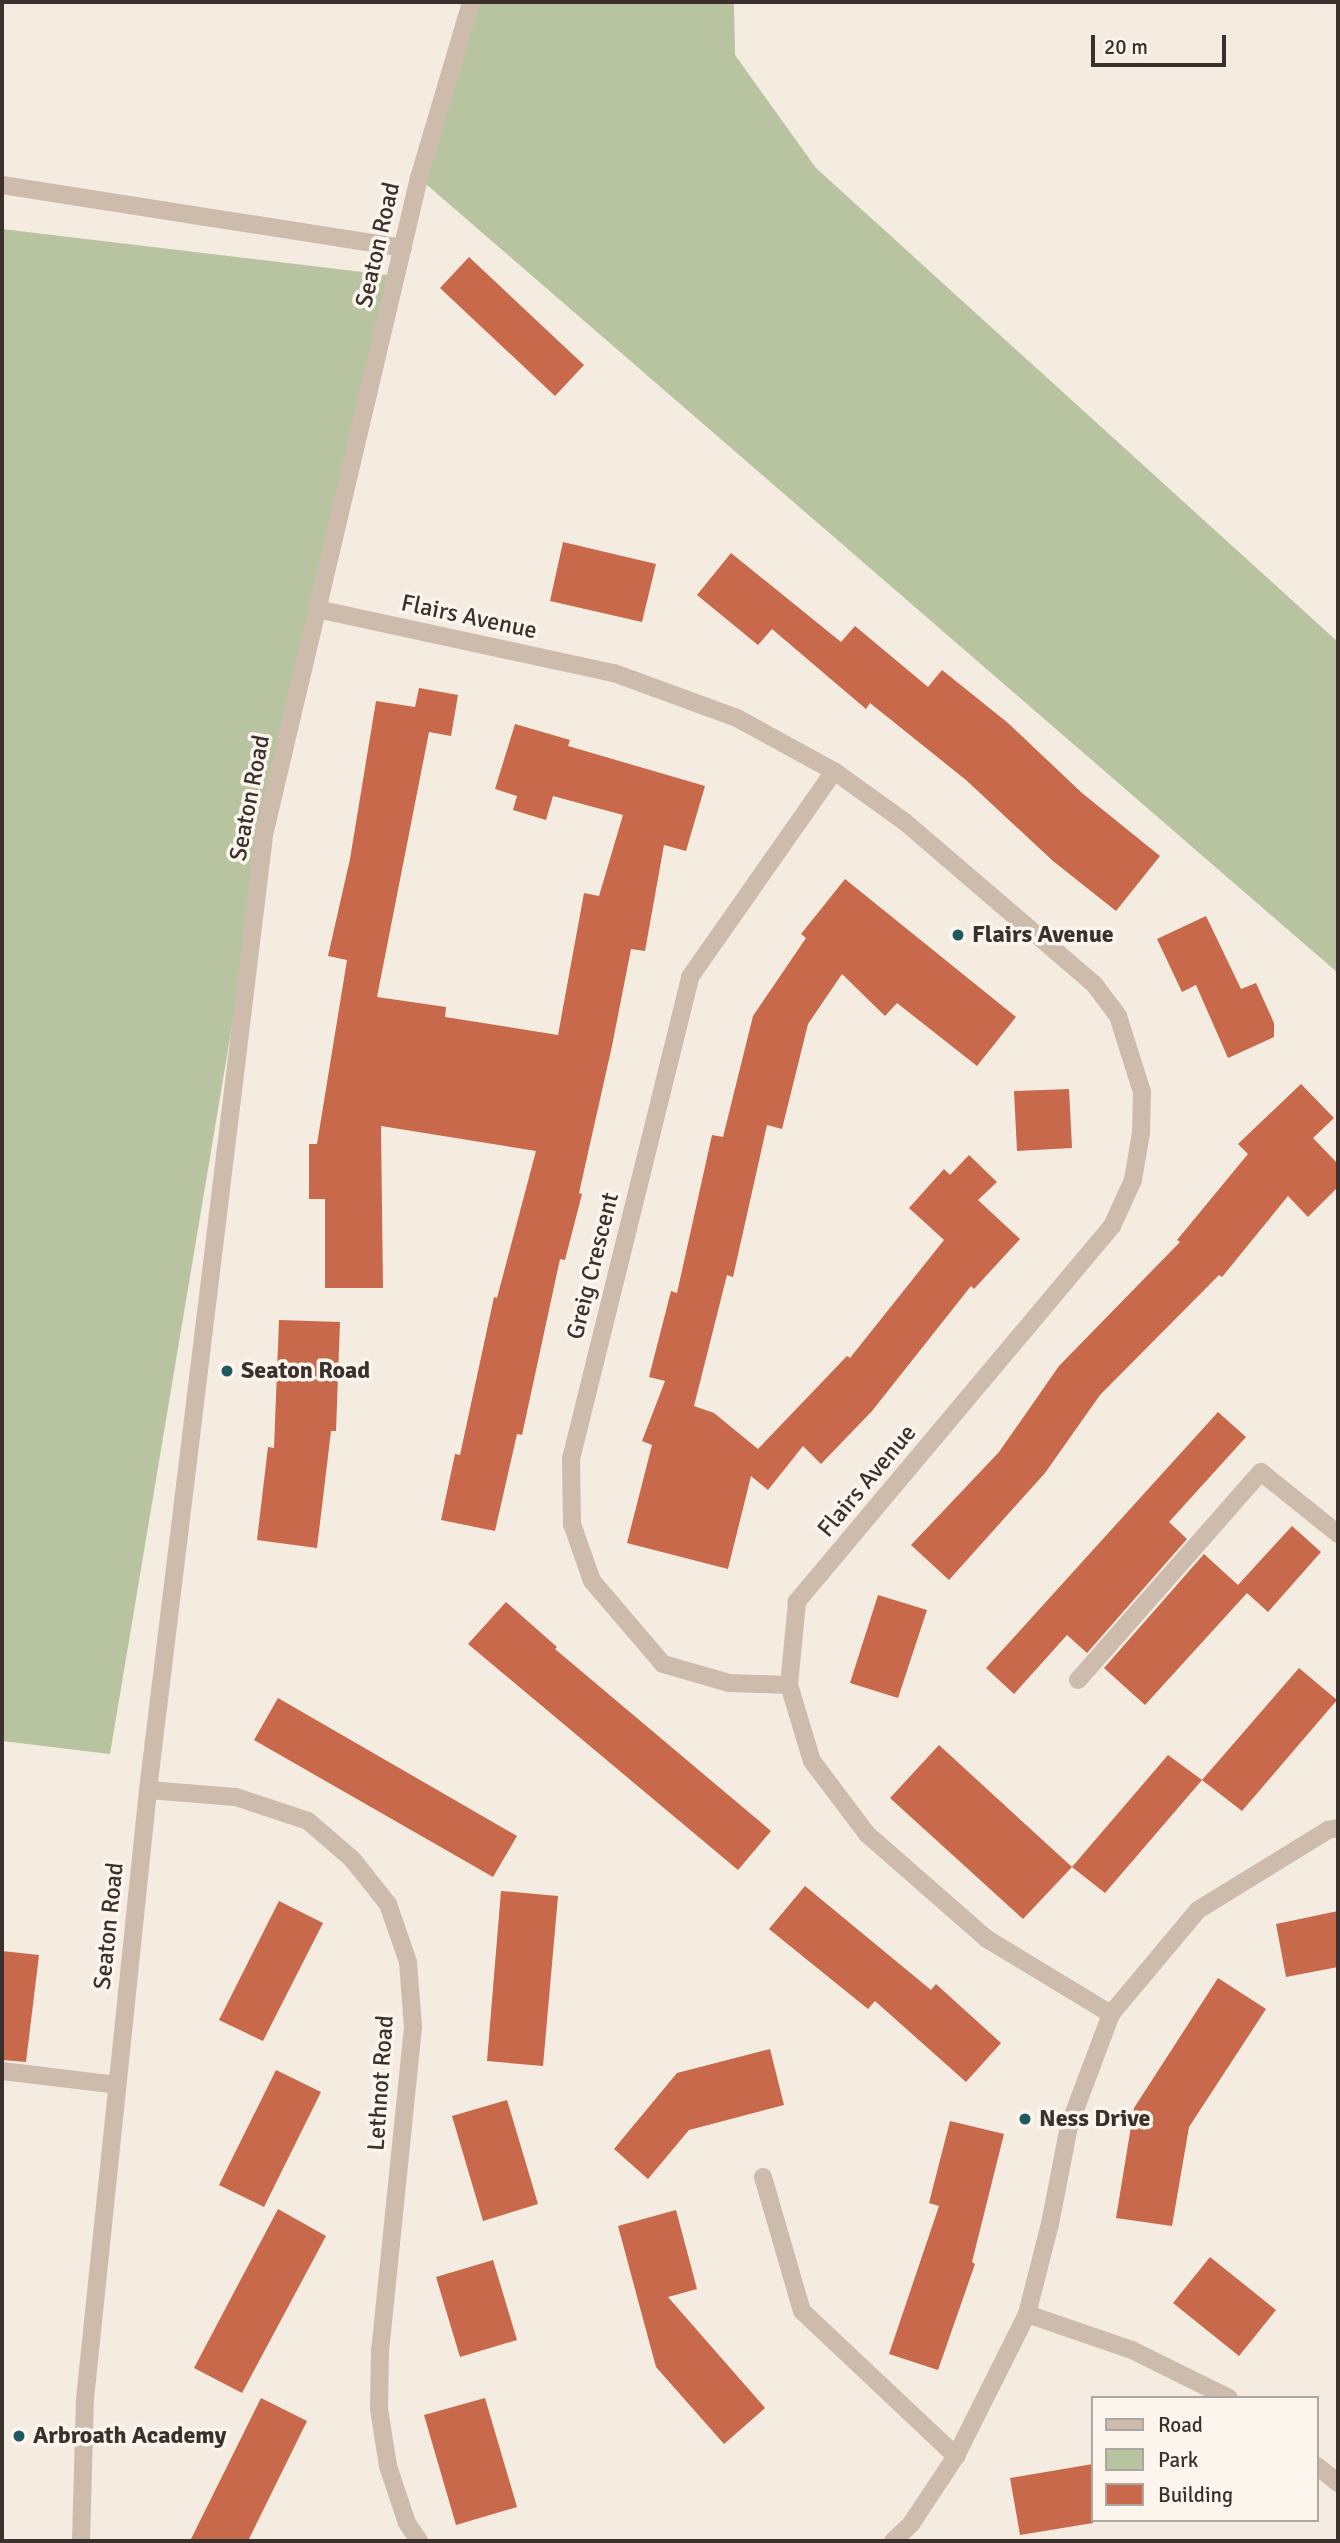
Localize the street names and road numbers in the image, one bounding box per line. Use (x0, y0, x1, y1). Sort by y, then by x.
street label: Seaton Road (350, 180, 406, 310)
street label: Flairs Avenue (399, 589, 539, 645)
street label: Seaton Road (224, 733, 276, 863)
street label: Greig Crescent (561, 1190, 625, 1342)
street label: Flairs Avenue (812, 1419, 922, 1543)
street label: Seaton Road (88, 1861, 130, 1991)
street label: Lethnot Road (362, 2014, 400, 2152)

